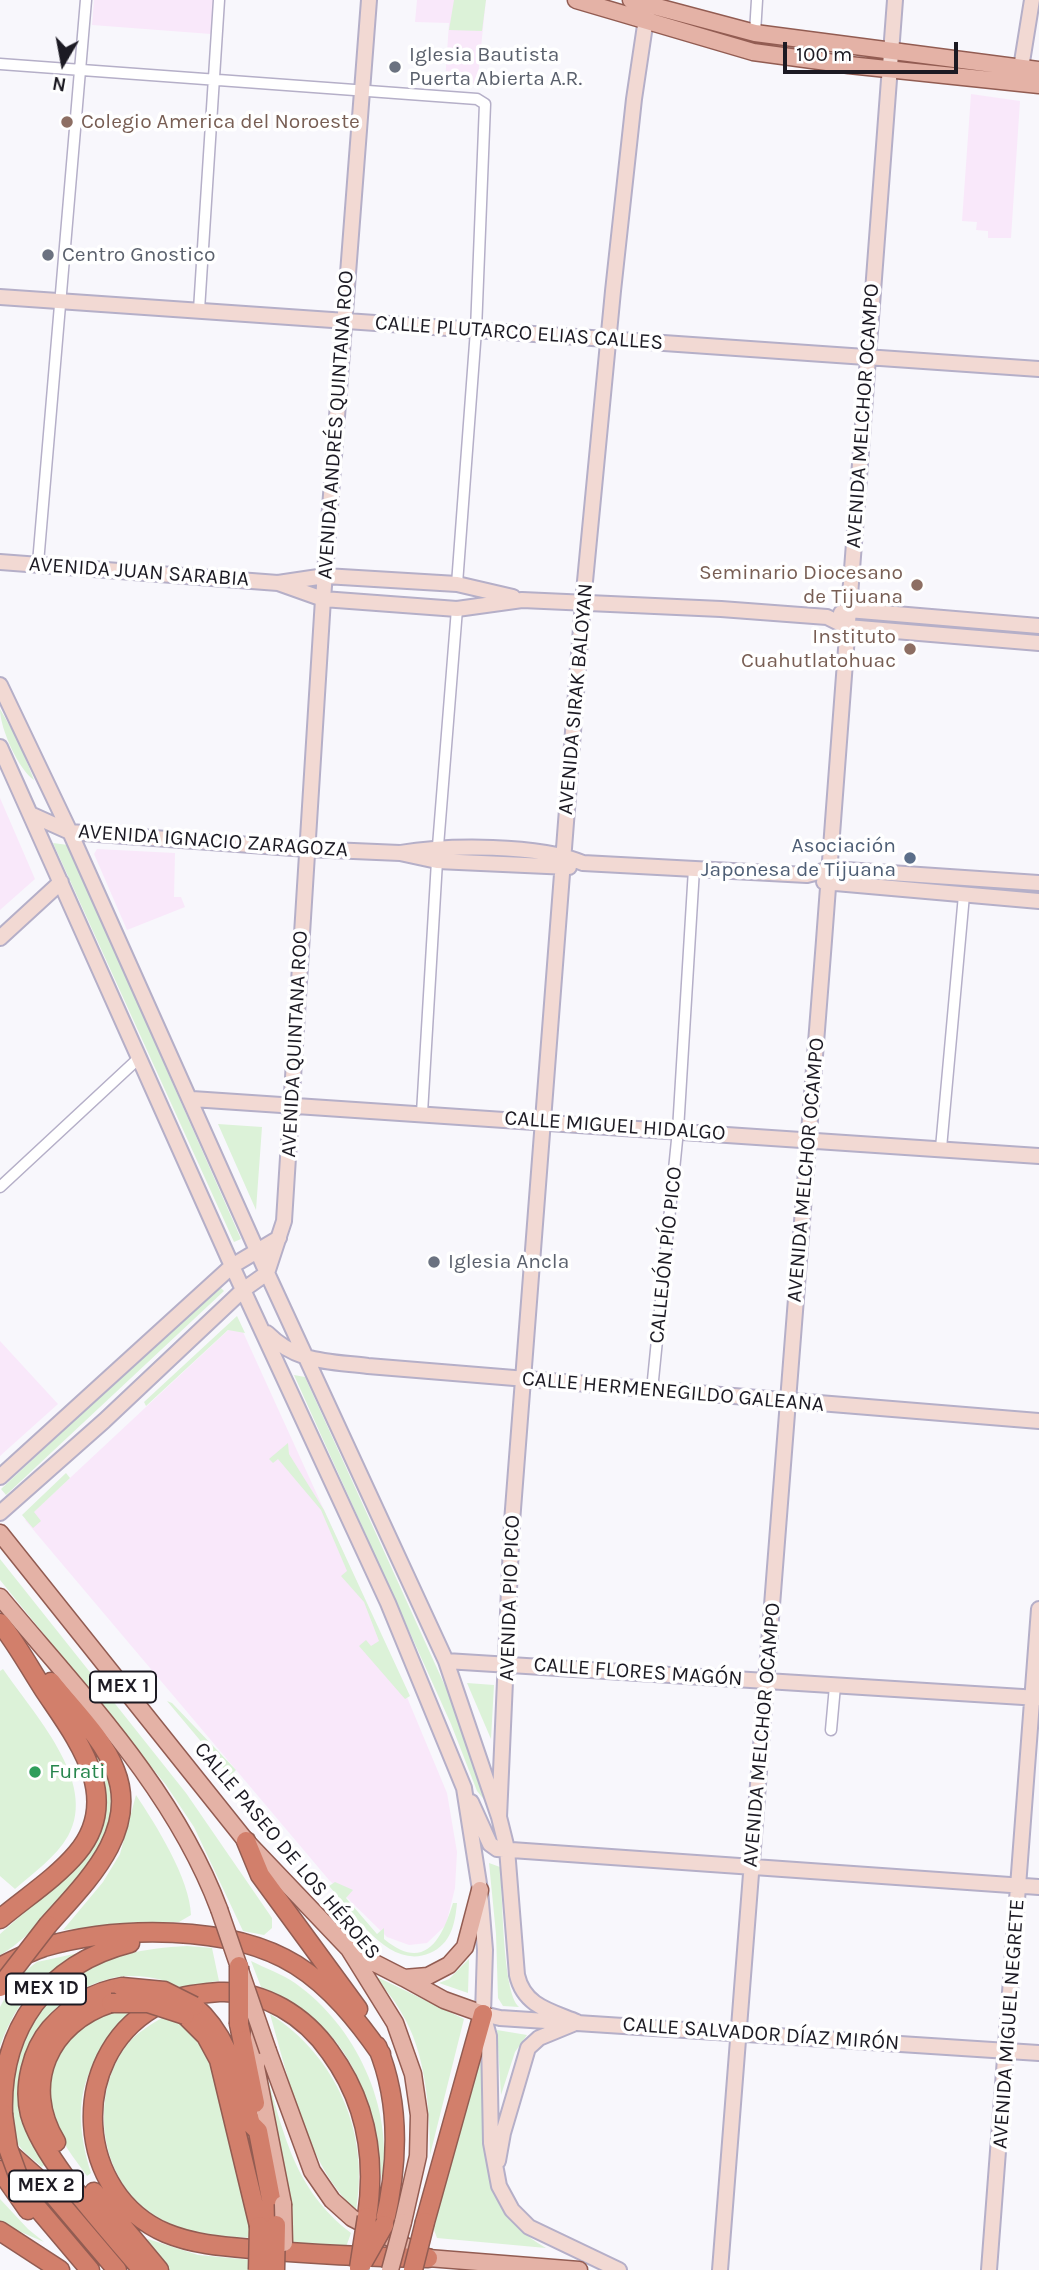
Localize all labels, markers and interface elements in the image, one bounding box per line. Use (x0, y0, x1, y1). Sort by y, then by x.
north arrow (28, 28, 98, 98)
scale bar (787, 28, 962, 72)
place label: Iglesia Bautista Puerta Abierta A.R. (409, 42, 582, 92)
text: 100 m (796, 42, 853, 66)
marker: Iglesia Bautista Puerta Abierta A.R. (387, 59, 403, 75)
text: N (51, 72, 68, 96)
place label: Colegio America del Noroeste (81, 109, 360, 135)
marker: Colegio America del Noroeste (59, 114, 75, 130)
place label: Centro Gnostico (62, 242, 215, 268)
marker: Centro Gnostico (40, 247, 56, 263)
street label: AVENIDA ANDRÉS QUINTANA ROO (313, 270, 359, 580)
street label: AVENIDA MELCHOR OCAMPO (841, 283, 885, 549)
street label: CALLE PLUTARCO ELIAS CALLES (374, 310, 664, 356)
street label: AVENIDA JUAN SARABIA (28, 552, 250, 592)
place label: Seminario Diocesano de Tijuana (699, 560, 903, 610)
marker: Seminario Diocesano de Tijuana (909, 577, 925, 593)
street label: AVENIDA SIRAK BALOYAN (553, 582, 599, 816)
place label: Instituto Cuahutlatohuac (741, 624, 896, 674)
marker: Instituto Cuahutlatohuac (902, 641, 918, 657)
street label: AVENIDA IGNACIO ZARAGOZA (77, 819, 349, 863)
place label: Asociación Japonesa de Tijuana (701, 833, 896, 883)
marker: Asociación Japonesa de Tijuana (902, 850, 918, 866)
street label: AVENIDA QUINTANA ROO (276, 930, 314, 1158)
street label: AVENIDA MELCHOR OCAMPO (782, 1037, 830, 1303)
street label: CALLE MIGUEL HIDALGO (504, 1106, 726, 1146)
street label: CALLEJÓN PÍO PICO (644, 1165, 688, 1345)
place label: Iglesia Ancla (448, 1249, 569, 1275)
marker: Iglesia Ancla (426, 1254, 442, 1270)
street label: CALLE HERMENEGILDO GALEANA (521, 1366, 825, 1418)
street label: AVENIDA PIO PICO (495, 1514, 525, 1682)
street label: AVENIDA MELCHOR OCAMPO (738, 1602, 786, 1868)
street label: CALLE FLORES MAGÓN (533, 1652, 743, 1692)
road number: MEX 1 (90, 1672, 156, 1702)
street label: CALLE PASEO DE LOS HÉROES (189, 1737, 385, 1965)
place label: Furati (49, 1759, 106, 1785)
marker: Furati (27, 1764, 43, 1780)
street label: AVENIDA MIGUEL NEGRETE (988, 1898, 1030, 2150)
road number: MEX 1D (6, 1974, 86, 2005)
street label: CALLE SALVADOR DÍAZ MIRÓN (622, 2012, 900, 2056)
road number: MEX 2 (9, 2170, 83, 2202)

